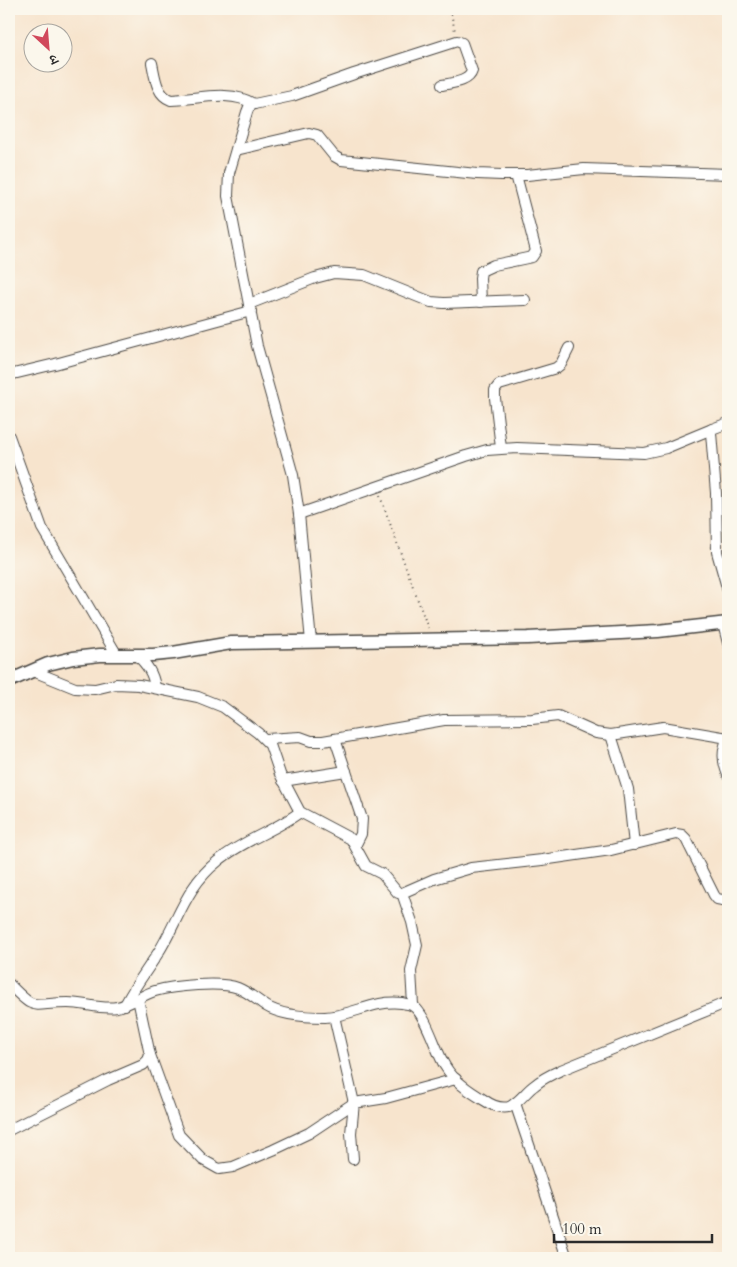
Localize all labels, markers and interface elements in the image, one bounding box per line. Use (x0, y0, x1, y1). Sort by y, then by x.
north arrow (22, 22, 72, 72)
text: उ (45, 49, 62, 70)
scale bar (554, 1212, 712, 1244)
text: 100 m (562, 1219, 602, 1239)

